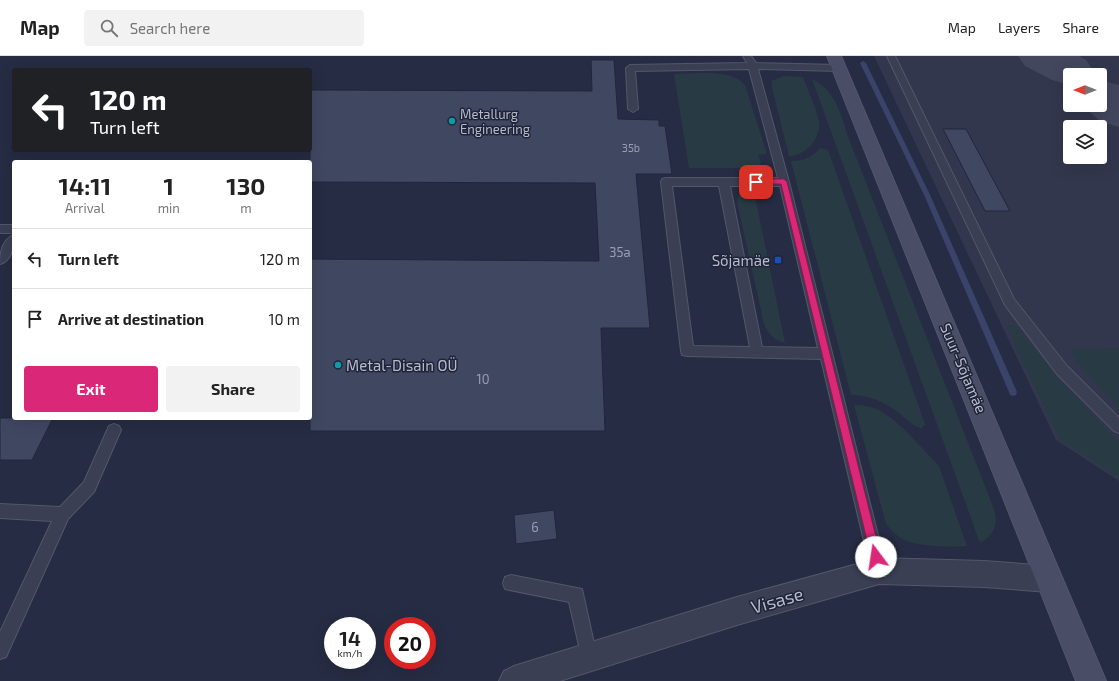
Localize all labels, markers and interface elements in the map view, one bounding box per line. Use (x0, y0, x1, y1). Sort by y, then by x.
search box (84, 10, 364, 46)
text: Map (20, 16, 60, 39)
icon: search (98, 17, 120, 39)
text: Search here (130, 19, 210, 37)
text: Map (948, 19, 976, 36)
text: Layers (998, 19, 1040, 36)
text: Share (1062, 19, 1099, 36)
north arrow (1063, 68, 1107, 112)
map controls (1063, 68, 1107, 164)
text: 120 m (90, 82, 167, 116)
icon: left (24, 84, 76, 136)
place label: Metallurg Engineering (460, 106, 530, 137)
text: Turn left (90, 116, 160, 138)
marker: Metallurg Engineering (447, 116, 457, 126)
button: layers (1063, 120, 1107, 164)
house number: 35b (622, 141, 640, 154)
pin (739, 165, 773, 199)
text: 14:11 (59, 171, 111, 200)
text: 1 (164, 171, 174, 200)
text: 130 (226, 171, 265, 200)
icon: arrive (745, 171, 767, 193)
text: Arrival (65, 200, 105, 216)
text: min (158, 200, 180, 216)
text: m (240, 200, 252, 216)
house number: 35a (609, 244, 631, 260)
icon: left (24, 248, 46, 270)
text: Turn left (58, 250, 119, 268)
text: 120 m (260, 250, 300, 268)
place label: Sõjamäe (712, 251, 770, 270)
marker: Sõjamäe (773, 255, 783, 265)
icon: arrive (24, 308, 46, 330)
text: Arrive at destination (58, 310, 204, 328)
text: 10 m (268, 310, 300, 328)
street label: Suur-Sõjamäe (936, 320, 991, 416)
place label: Metal-Disain OÜ (346, 356, 457, 374)
marker: Metal-Disain OÜ (333, 360, 343, 370)
button: Exit (24, 366, 158, 412)
button: Share (166, 366, 300, 412)
house number: 10 (476, 371, 490, 387)
house number: 6 (531, 519, 539, 535)
position arrow (855, 536, 897, 578)
street label: Visase (748, 582, 806, 618)
speed limit sign: 20 (384, 617, 436, 669)
text: 14 (339, 626, 361, 650)
text: km/h (338, 647, 362, 659)

